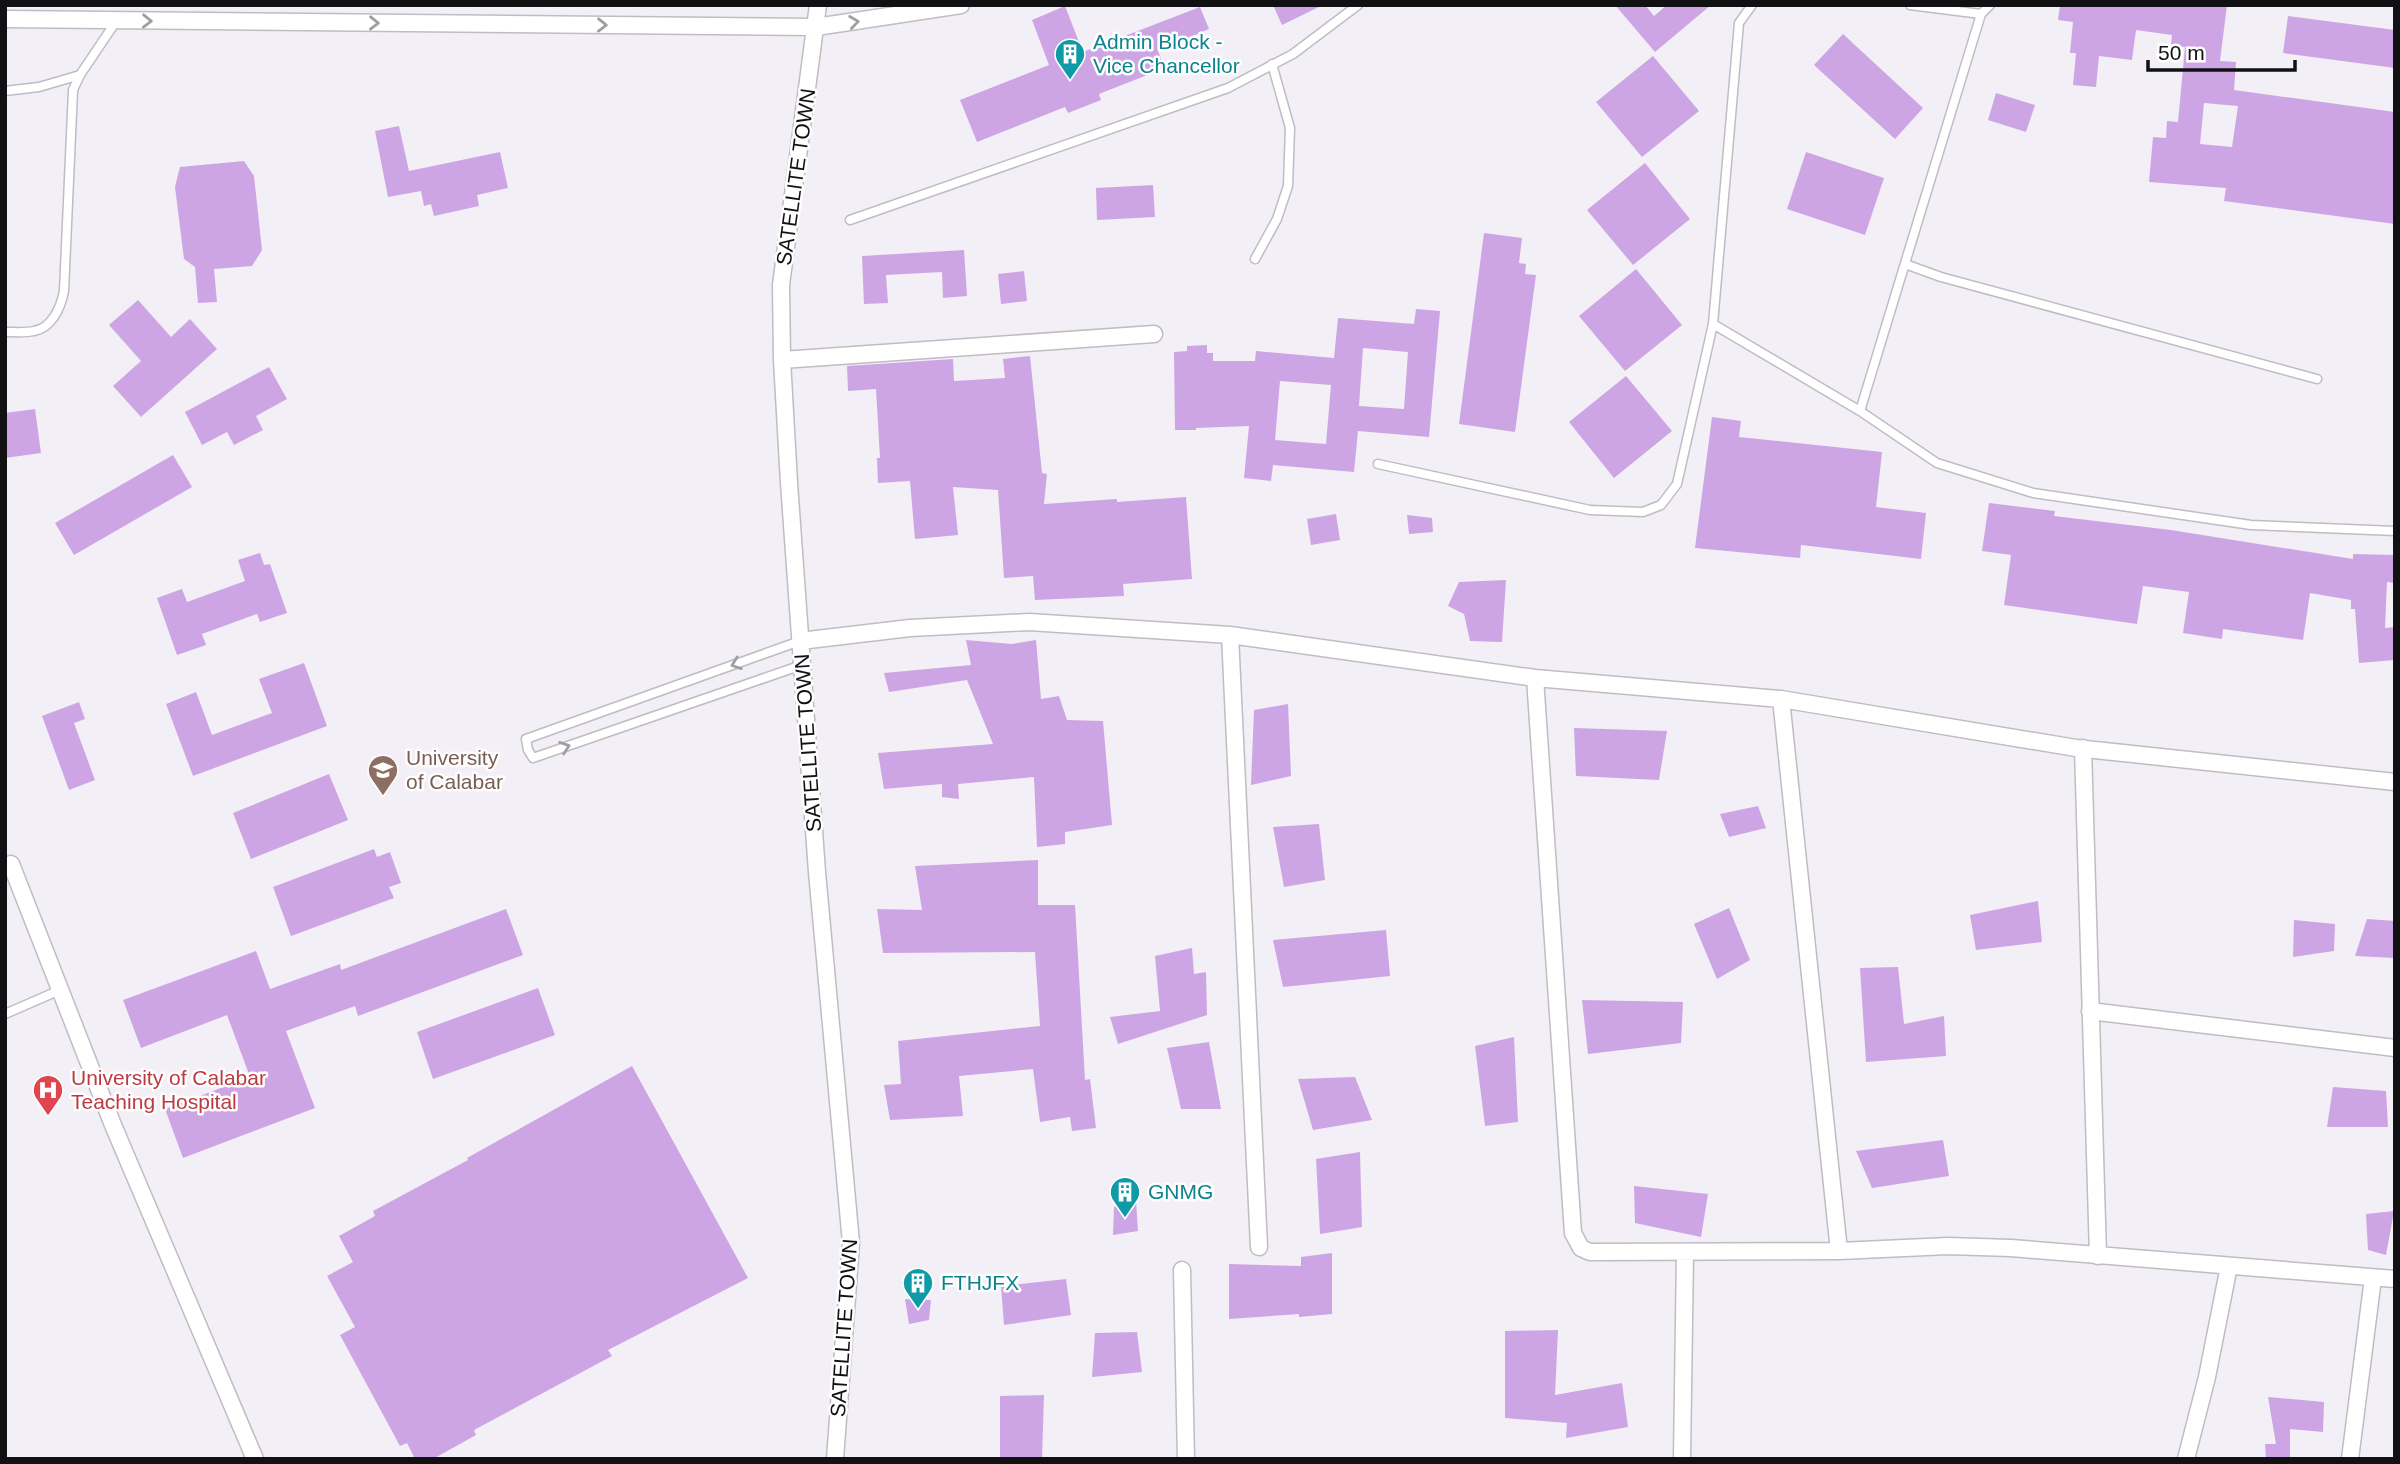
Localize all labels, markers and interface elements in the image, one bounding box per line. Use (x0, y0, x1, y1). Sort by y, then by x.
one-way arrow (142, 13, 153, 29)
one-way arrow (370, 15, 380, 31)
one-way arrow (848, 15, 859, 30)
one-way arrow (597, 17, 608, 33)
scale bar (2148, 28, 2295, 72)
place label: Admin Block - Vice Chancellor (1093, 30, 1240, 77)
building icon: Admin Block - Vice Chancellor (1053, 37, 1087, 81)
text: 50 m (2158, 41, 2205, 64)
street label: SATELLITE TOWN (772, 87, 819, 267)
street label: SATELLITE TOWN (790, 653, 825, 833)
one-way arrow (730, 656, 742, 670)
one-way arrow (558, 741, 570, 755)
place label: University of Calabar (406, 746, 503, 793)
school or university icon: University of Calabar (366, 753, 400, 797)
place label: University of Calabar Teaching Hospital (71, 1066, 266, 1113)
hospital icon: University of Calabar Teaching Hospital (31, 1073, 65, 1117)
building icon: GNMG (1108, 1175, 1142, 1219)
place label: GNMG (1148, 1180, 1213, 1203)
street label: SATELLITE TOWN (826, 1238, 861, 1418)
building icon: FTHJFX (901, 1266, 935, 1310)
place label: FTHJFX (941, 1271, 1019, 1294)

